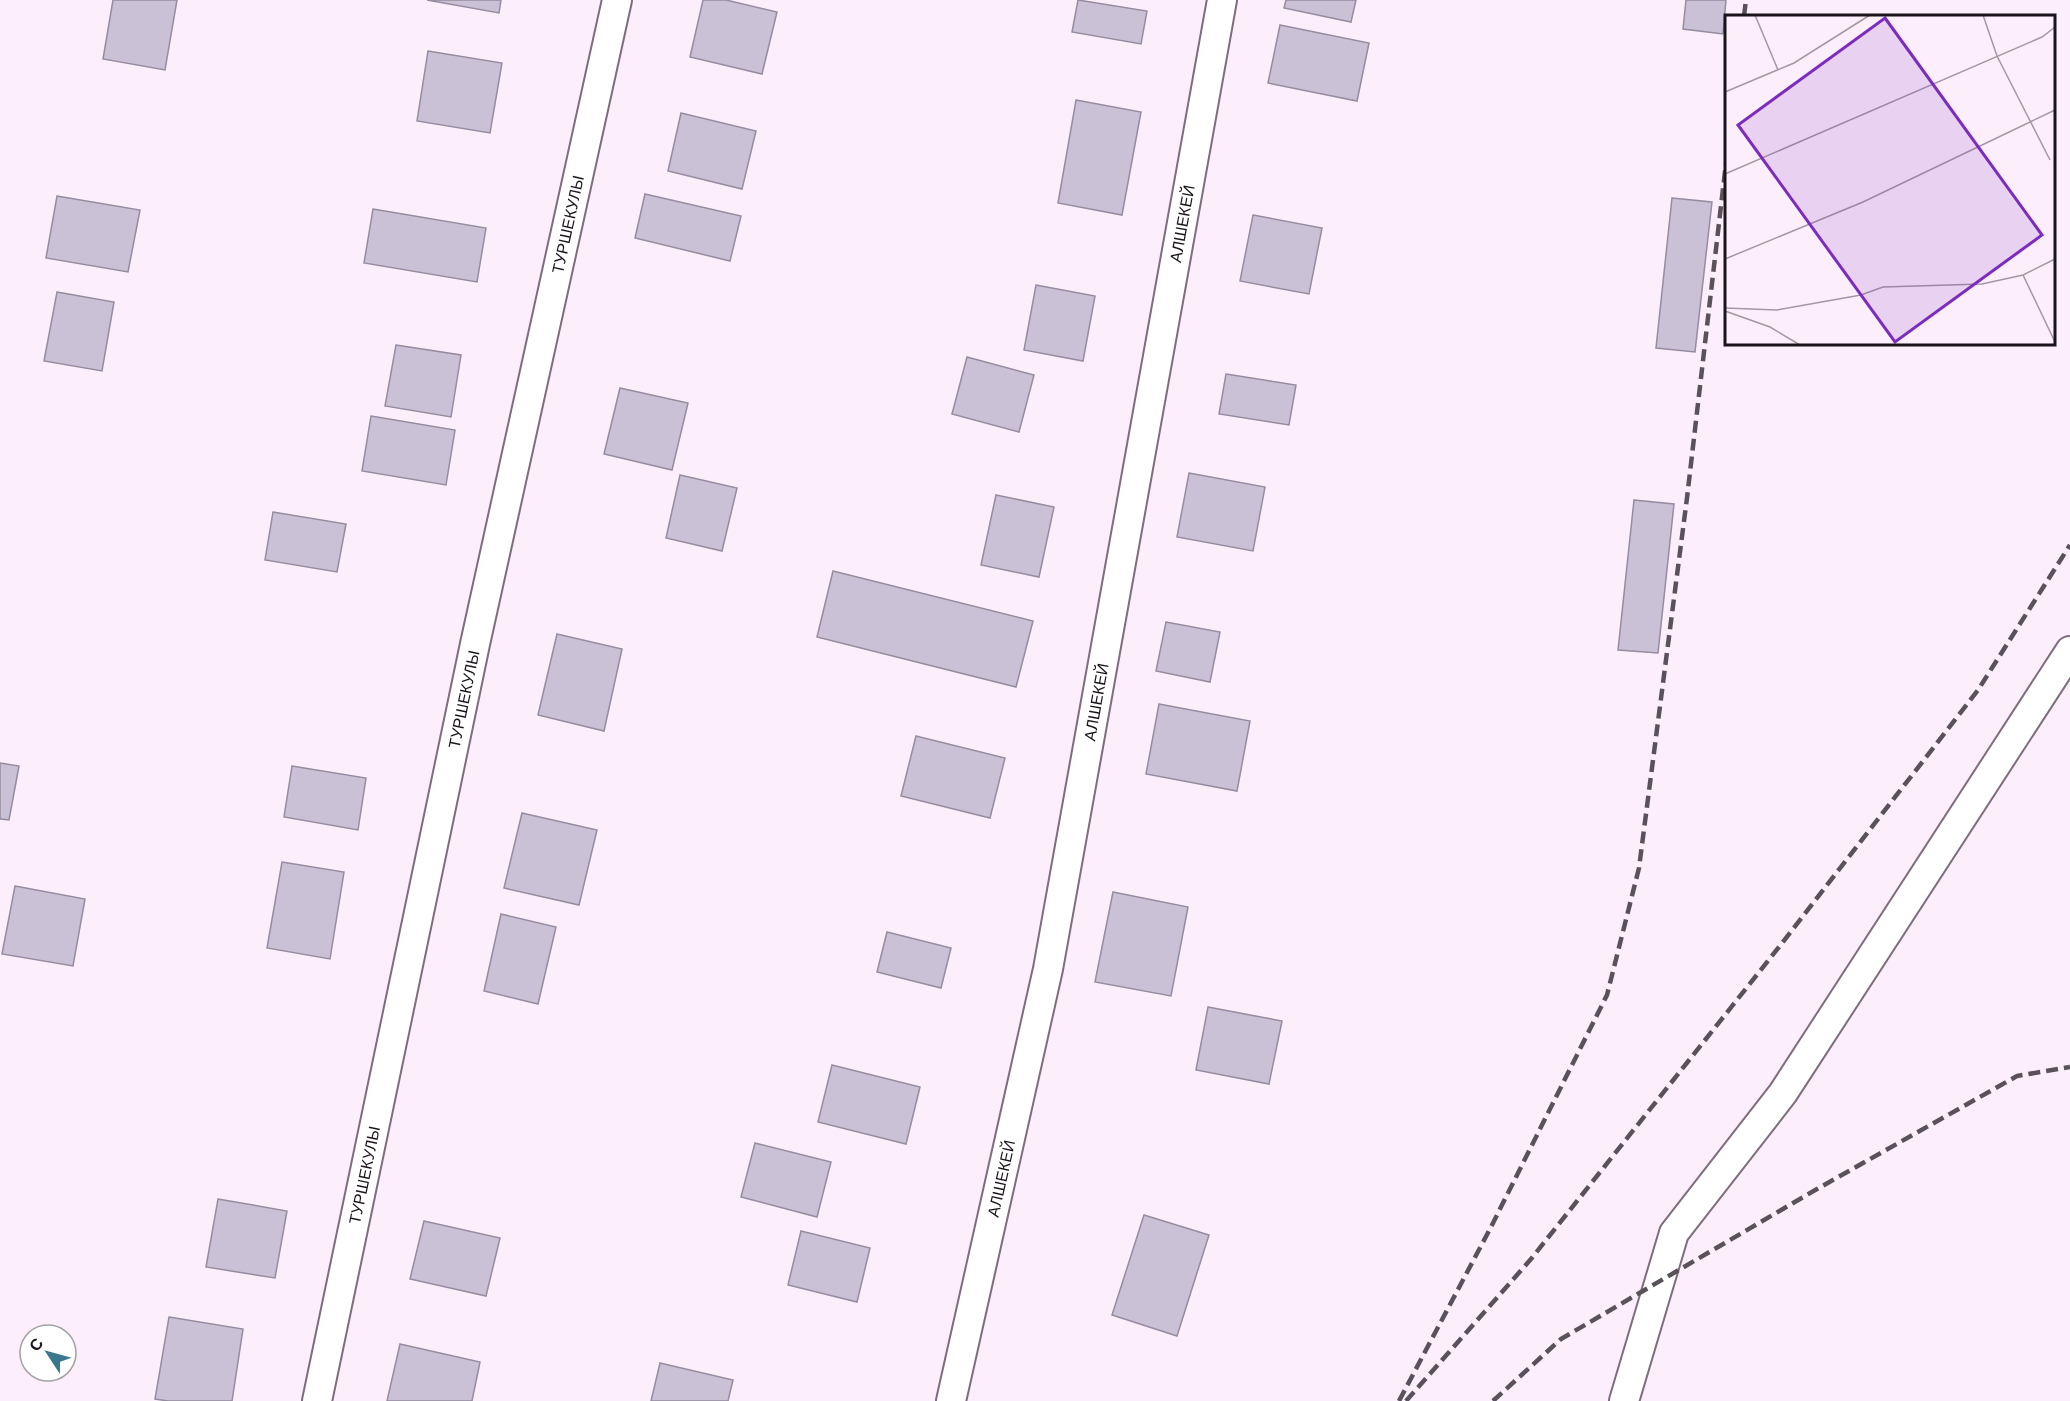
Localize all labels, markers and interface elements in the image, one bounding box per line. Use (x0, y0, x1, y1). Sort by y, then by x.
inset map (1725, 15, 2055, 345)
street label: ТУРШЕКУЛЫ (549, 174, 587, 275)
street label: АЛШЕКЕЙ (1167, 184, 1198, 264)
street label: ТУРШЕКУЛЫ (445, 649, 482, 750)
street label: АЛШЕКЕЙ (1081, 662, 1112, 742)
street label: ТУРШЕКУЛЫ (346, 1124, 383, 1226)
street label: АЛШЕКЕЙ (985, 1138, 1018, 1219)
north arrow (18, 1323, 78, 1383)
text: С (26, 1334, 47, 1354)

